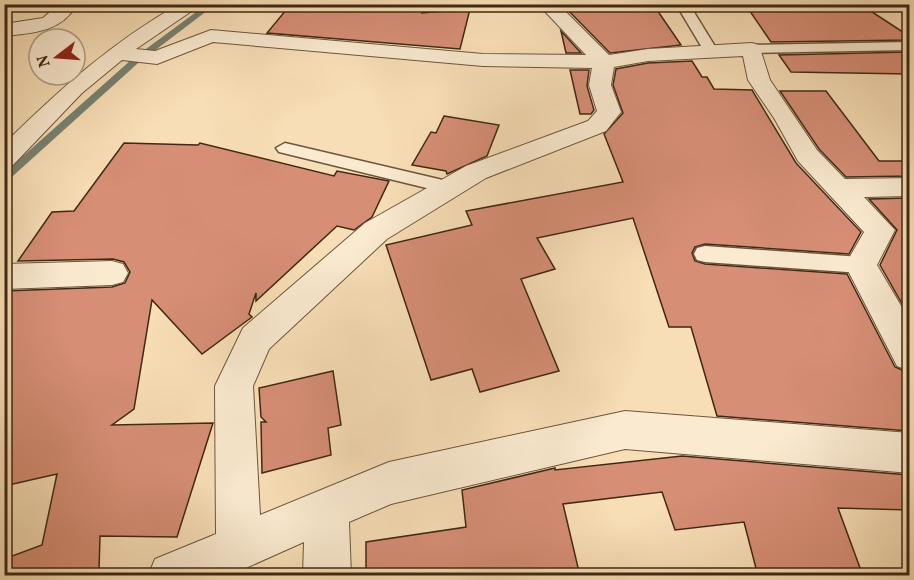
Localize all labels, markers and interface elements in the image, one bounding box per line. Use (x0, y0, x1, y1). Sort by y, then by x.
north arrow (27, 27, 87, 87)
text: N (32, 52, 57, 70)

